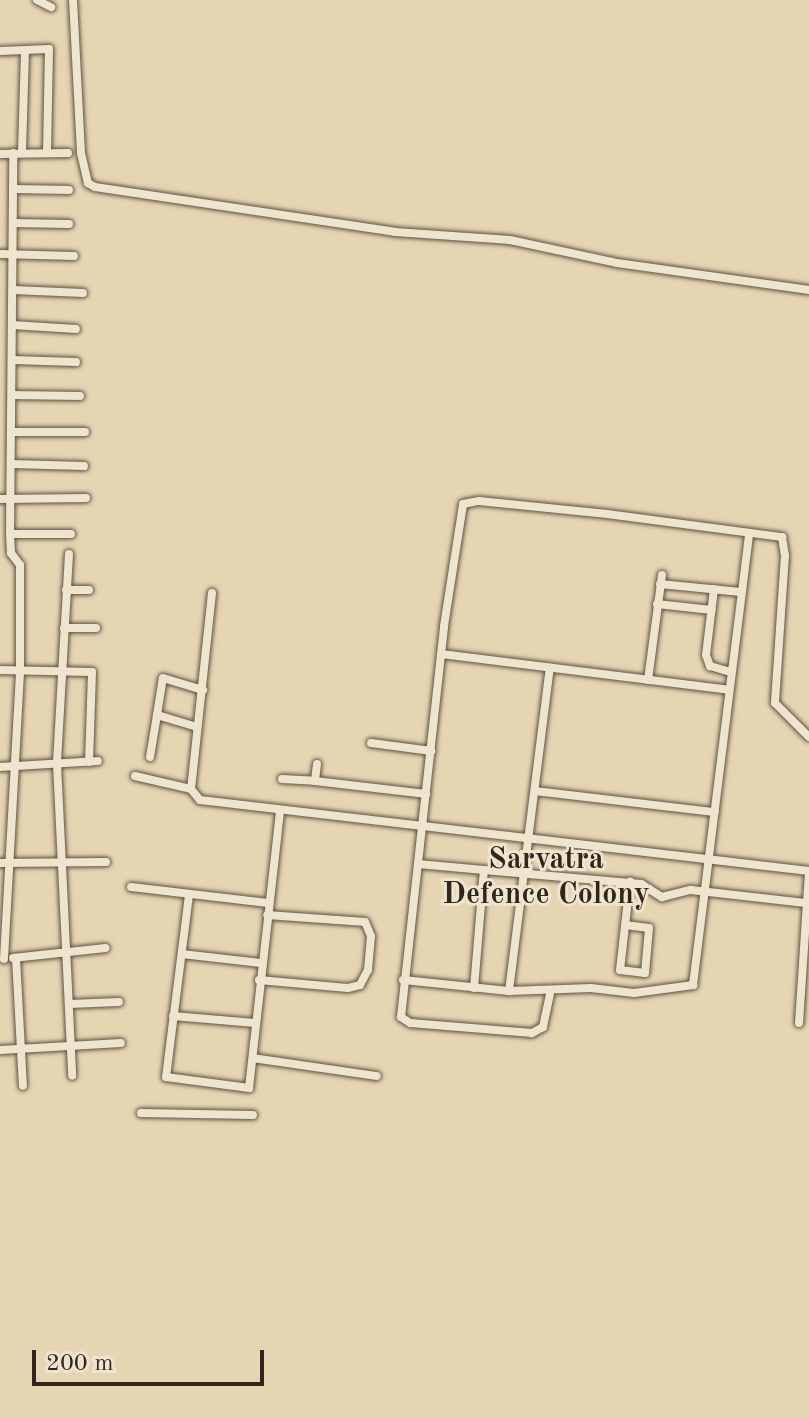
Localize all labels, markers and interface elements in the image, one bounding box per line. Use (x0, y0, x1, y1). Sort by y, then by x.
district label: Sarvatra Defence Colony (442, 842, 650, 912)
scale bar (36, 1334, 268, 1384)
text: 200 m (46, 1352, 114, 1376)

